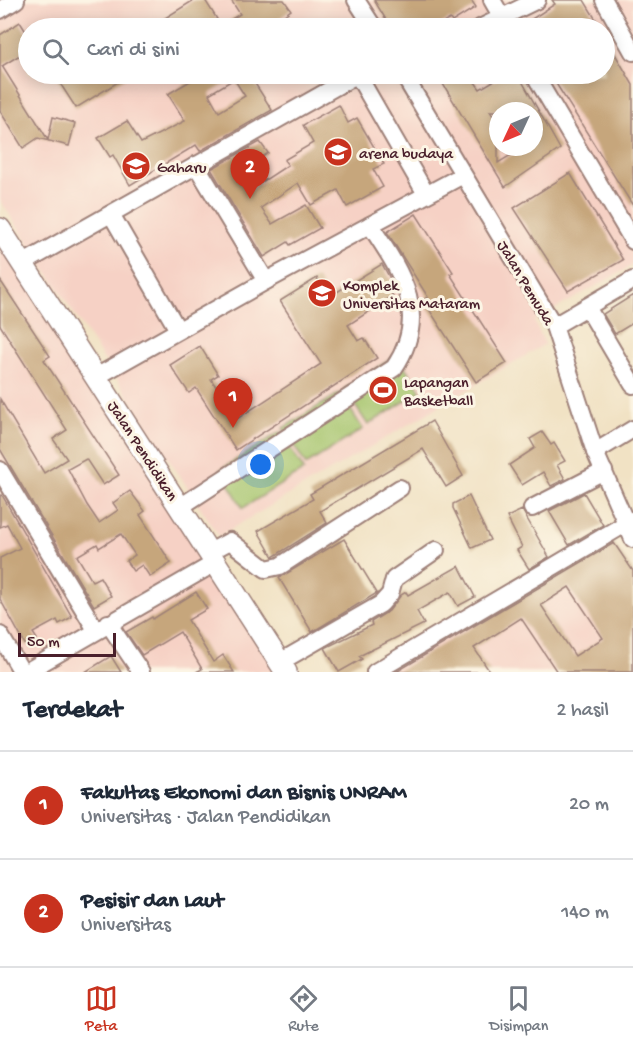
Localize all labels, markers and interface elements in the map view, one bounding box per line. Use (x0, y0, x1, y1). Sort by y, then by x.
search box (18, 18, 615, 84)
icon: search (39, 35, 72, 68)
text: Cari di sini (87, 38, 180, 64)
north arrow (489, 102, 543, 156)
school or university icon: arena budaya (322, 136, 354, 168)
place label: arena budaya (359, 146, 454, 165)
school or university icon: Gaharu (120, 150, 152, 182)
pin: 2 (230, 150, 270, 199)
place label: Gaharu (157, 160, 207, 179)
street label: Jalan Pemuda (491, 238, 557, 331)
school or university icon: Komplek Universitas Mataram (306, 277, 338, 309)
place label: Komplek Universitas Mataram (343, 278, 481, 315)
sports icon: Lapangan Basketball (367, 374, 399, 406)
place label: Lapangan Basketball (403, 375, 473, 412)
pin: 1 (214, 378, 252, 428)
street label: Jalan Pendidikan (102, 398, 181, 506)
your location (246, 450, 275, 479)
scale bar (18, 630, 116, 658)
text: 50 m (27, 634, 60, 653)
text: Terdekat (24, 696, 122, 727)
text: 2 hasil (557, 700, 609, 723)
text: Fakultas Ekonomi dan Bisnis UNRAM (81, 781, 407, 807)
text: 1 (39, 794, 48, 817)
text: 20 m (569, 794, 609, 817)
text: Universitas · Jalan Pendidikan (81, 807, 331, 830)
text: Pesisir dan Laut (81, 889, 224, 915)
text: 2 (39, 902, 48, 925)
text: 140 m (561, 902, 609, 925)
text: Universitas (81, 915, 171, 938)
tab: Peta (85, 982, 118, 1037)
tab: Rute (287, 982, 320, 1037)
tab: Disimpan (489, 982, 548, 1037)

